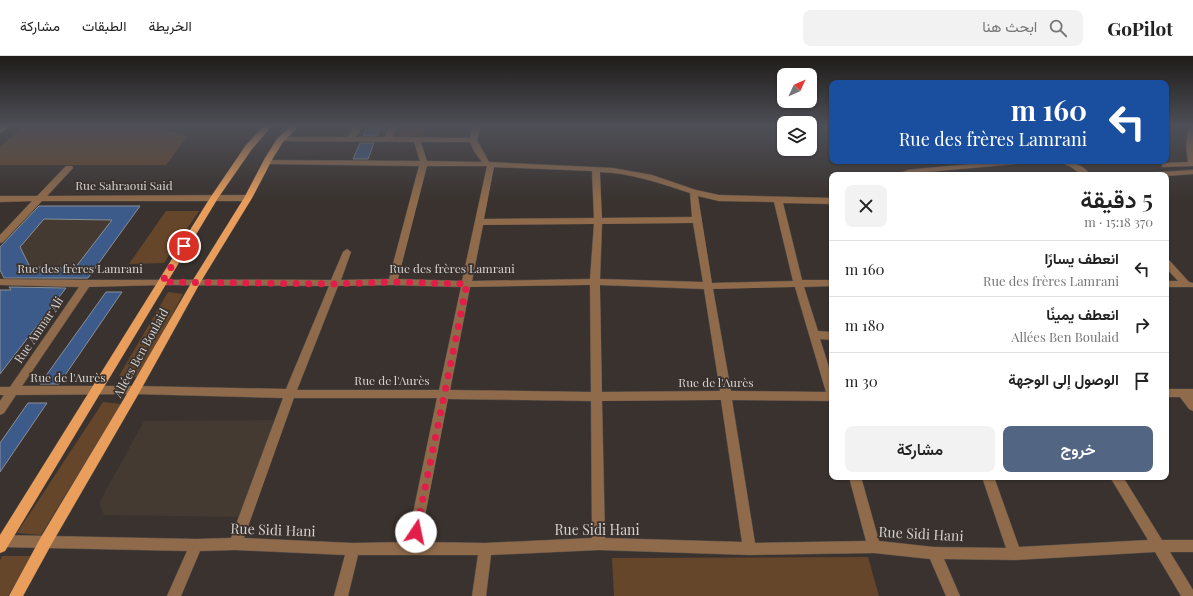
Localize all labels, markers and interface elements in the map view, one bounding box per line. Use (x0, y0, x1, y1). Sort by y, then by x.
search box (803, 10, 1083, 46)
text: GoPilot (1107, 15, 1173, 41)
text: مشاركة (20, 16, 60, 35)
text: الطبقات (82, 16, 126, 35)
text: الخريطة (148, 16, 192, 35)
text: ابحث هنا (982, 16, 1037, 36)
icon: search (1047, 17, 1069, 39)
north arrow (777, 68, 817, 108)
map controls (777, 68, 817, 156)
text: 160 m (1011, 91, 1087, 128)
icon: left (1101, 96, 1153, 148)
button: layers (777, 116, 817, 156)
text: Rue des frères Lamrani (899, 127, 1087, 151)
street label: Rue Sahraoui Said (75, 177, 173, 193)
text: 5 دقيقة (1080, 182, 1153, 214)
button: close (845, 185, 887, 227)
text: 370 m · 15:18 (1084, 213, 1153, 230)
pin (167, 229, 201, 263)
icon: arrive (173, 235, 195, 257)
text: انعطف يسارًا (1045, 248, 1119, 268)
icon: left (1131, 258, 1153, 280)
text: 160 m (845, 259, 884, 279)
street label: Rue des frères Lamrani (17, 260, 143, 276)
street label: Rue des frères Lamrani (389, 260, 515, 276)
text: Rue des frères Lamrani (983, 272, 1119, 289)
street label: Rue Anmar Ali (10, 293, 67, 366)
text: انعطف يمينًا (1046, 304, 1119, 324)
street label: Allées Ben Boulaid (109, 305, 171, 401)
icon: right (1131, 314, 1153, 336)
text: 180 m (845, 315, 884, 335)
text: Allées Ben Boulaid (1011, 328, 1119, 345)
street label: Rue de l'Aurès (30, 369, 106, 385)
text: الوصول إلى الوجهة (1008, 369, 1119, 389)
icon: arrive (1131, 370, 1153, 392)
text: 30 m (845, 371, 878, 391)
street label: Rue de l'Aurès (354, 372, 430, 388)
street label: Rue de l'Aurès (678, 374, 754, 390)
button: مشاركة (845, 426, 995, 472)
button: خروج (1003, 426, 1153, 472)
position arrow (395, 511, 437, 553)
street label: Rue Sidi Hani (230, 519, 316, 540)
street label: Rue Sidi Hani (554, 520, 640, 539)
street label: Rue Sidi Hani (878, 522, 964, 545)

